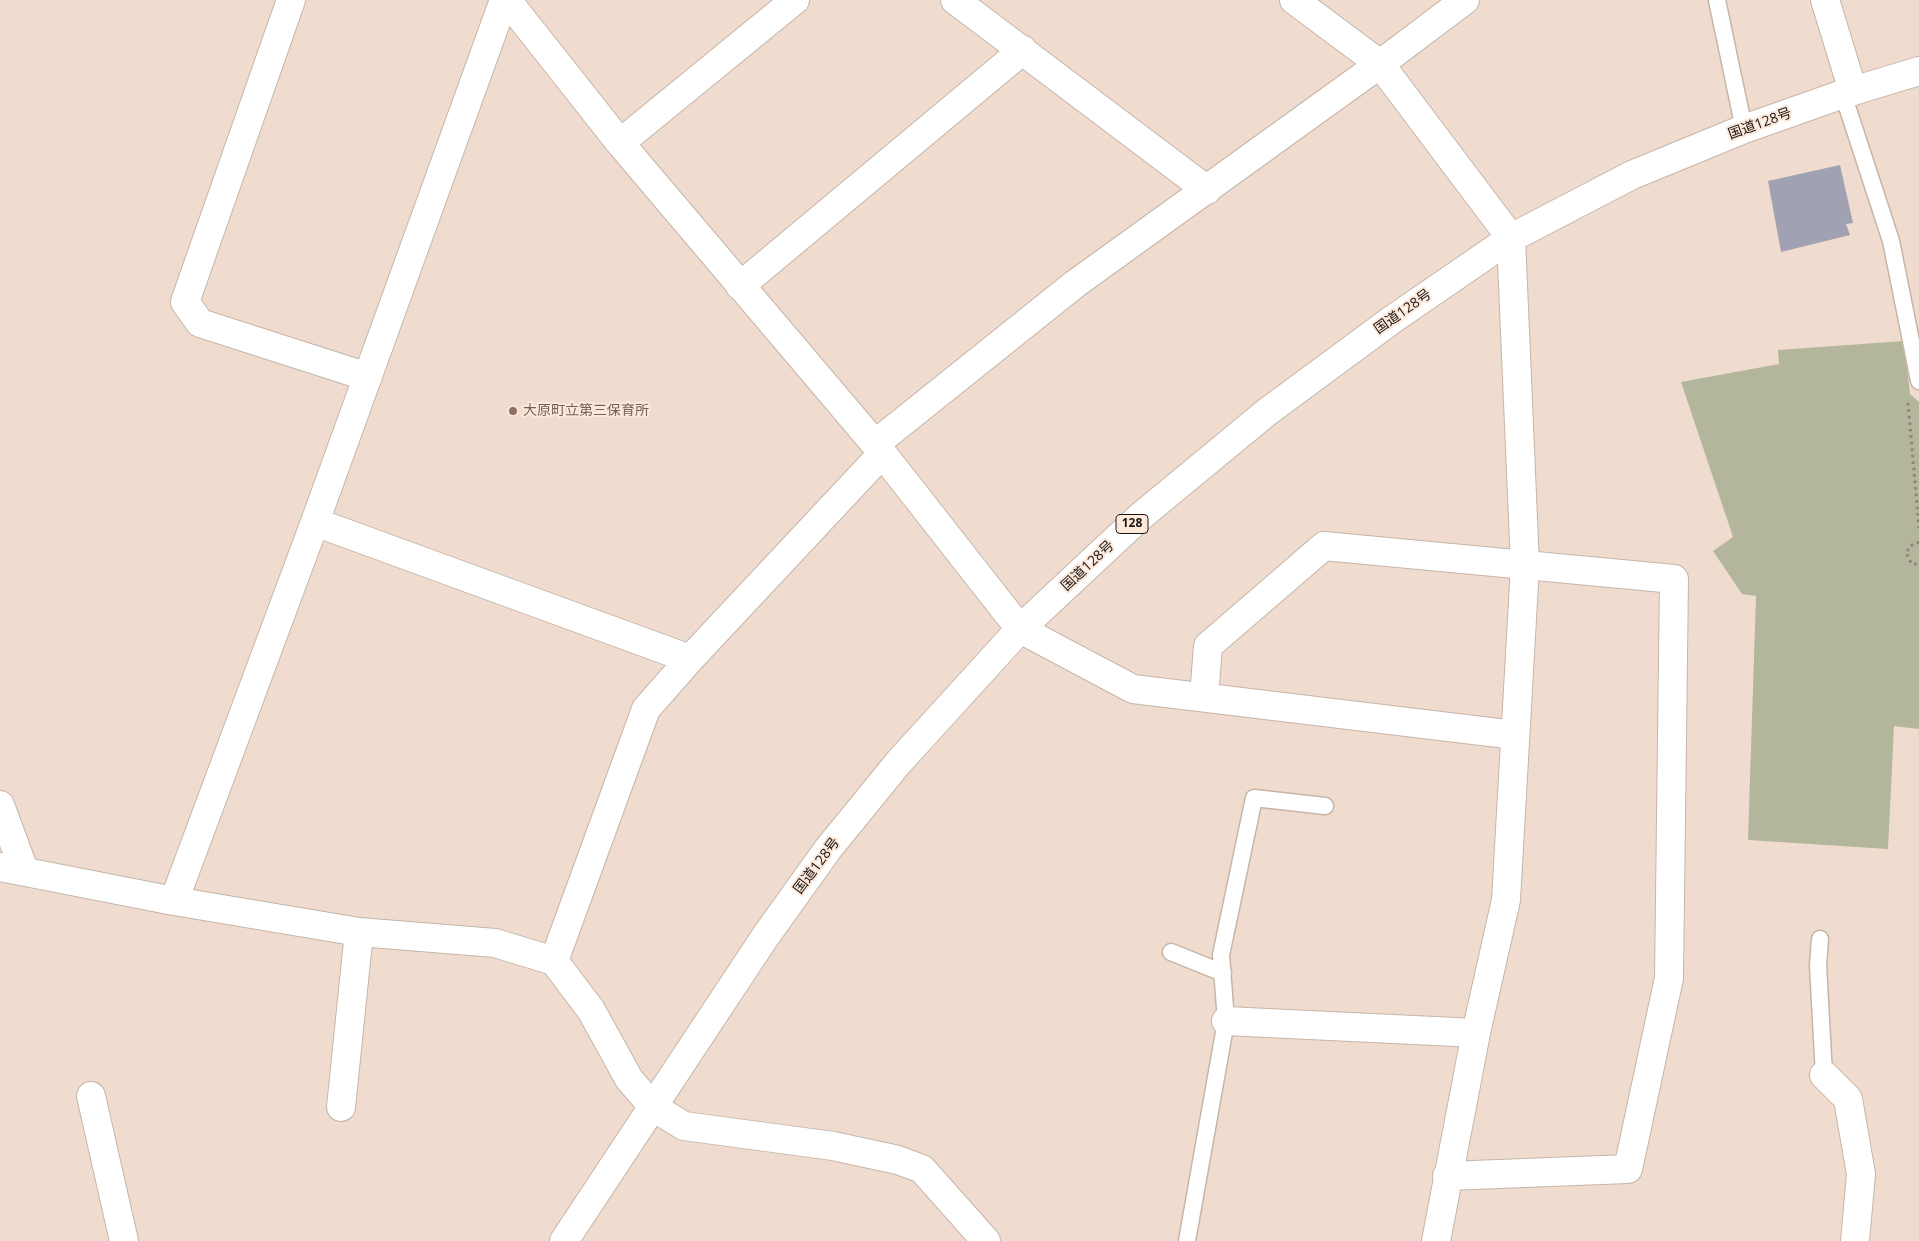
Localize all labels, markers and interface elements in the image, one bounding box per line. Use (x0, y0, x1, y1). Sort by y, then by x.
street label: 国道128号 (1726, 105, 1794, 143)
street label: 国道128号 (1371, 286, 1435, 338)
place label: 大原町立第三保育所 (523, 403, 649, 419)
marker: 大原町立第三保育所 (507, 405, 519, 417)
road number: 128 (1116, 514, 1148, 534)
street label: 国道128号 (1058, 537, 1118, 595)
street label: 国道128号 (790, 835, 844, 897)

